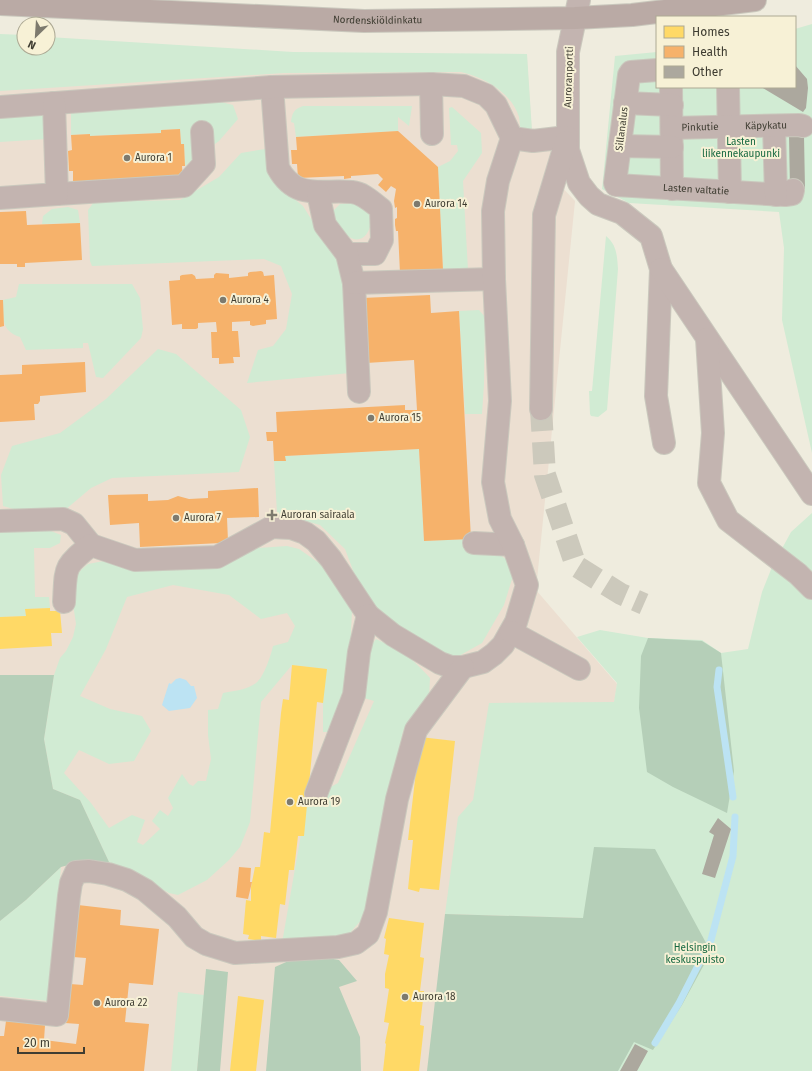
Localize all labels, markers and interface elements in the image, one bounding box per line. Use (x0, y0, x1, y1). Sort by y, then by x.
street label: Nordenskiöldinkatu (333, 14, 422, 27)
north arrow (16, 16, 56, 56)
legend (656, 16, 796, 88)
text: Homes (692, 25, 730, 39)
text: N (26, 37, 38, 52)
text: Health (692, 45, 728, 59)
street label: Auroranportti (562, 46, 576, 108)
text: Other (692, 65, 723, 79)
street label: Sillanalus (613, 106, 631, 152)
street label: Käpykatu (745, 119, 787, 132)
street label: Pinkutie (681, 121, 719, 134)
park label: Lasten liikennekaupunki (702, 136, 780, 160)
place label: Aurora 1 (135, 152, 172, 164)
marker: Aurora 1 (122, 153, 132, 163)
street label: Lasten valtatie (663, 182, 729, 198)
place label: Aurora 14 (425, 198, 468, 210)
marker: Aurora 14 (412, 199, 422, 209)
place label: Aurora 4 (231, 294, 270, 306)
marker: Aurora 4 (218, 295, 228, 305)
place label: Aurora 15 (379, 412, 421, 424)
marker: Aurora 15 (366, 413, 376, 423)
marker: Auroran sairaala (266, 509, 278, 521)
place label: Auroran sairaala (281, 509, 355, 521)
place label: Aurora 7 (184, 512, 222, 524)
marker: Aurora 7 (171, 513, 181, 523)
place label: Aurora 19 (298, 796, 340, 808)
marker: Aurora 19 (285, 797, 295, 807)
park label: Helsingin keskuspuisto (665, 942, 725, 966)
place label: Aurora 18 (413, 991, 456, 1003)
marker: Aurora 18 (400, 992, 410, 1002)
place label: Aurora 22 (105, 997, 147, 1009)
marker: Aurora 22 (92, 998, 102, 1008)
scale bar (18, 1029, 84, 1055)
text: 20 m (24, 1036, 50, 1050)

